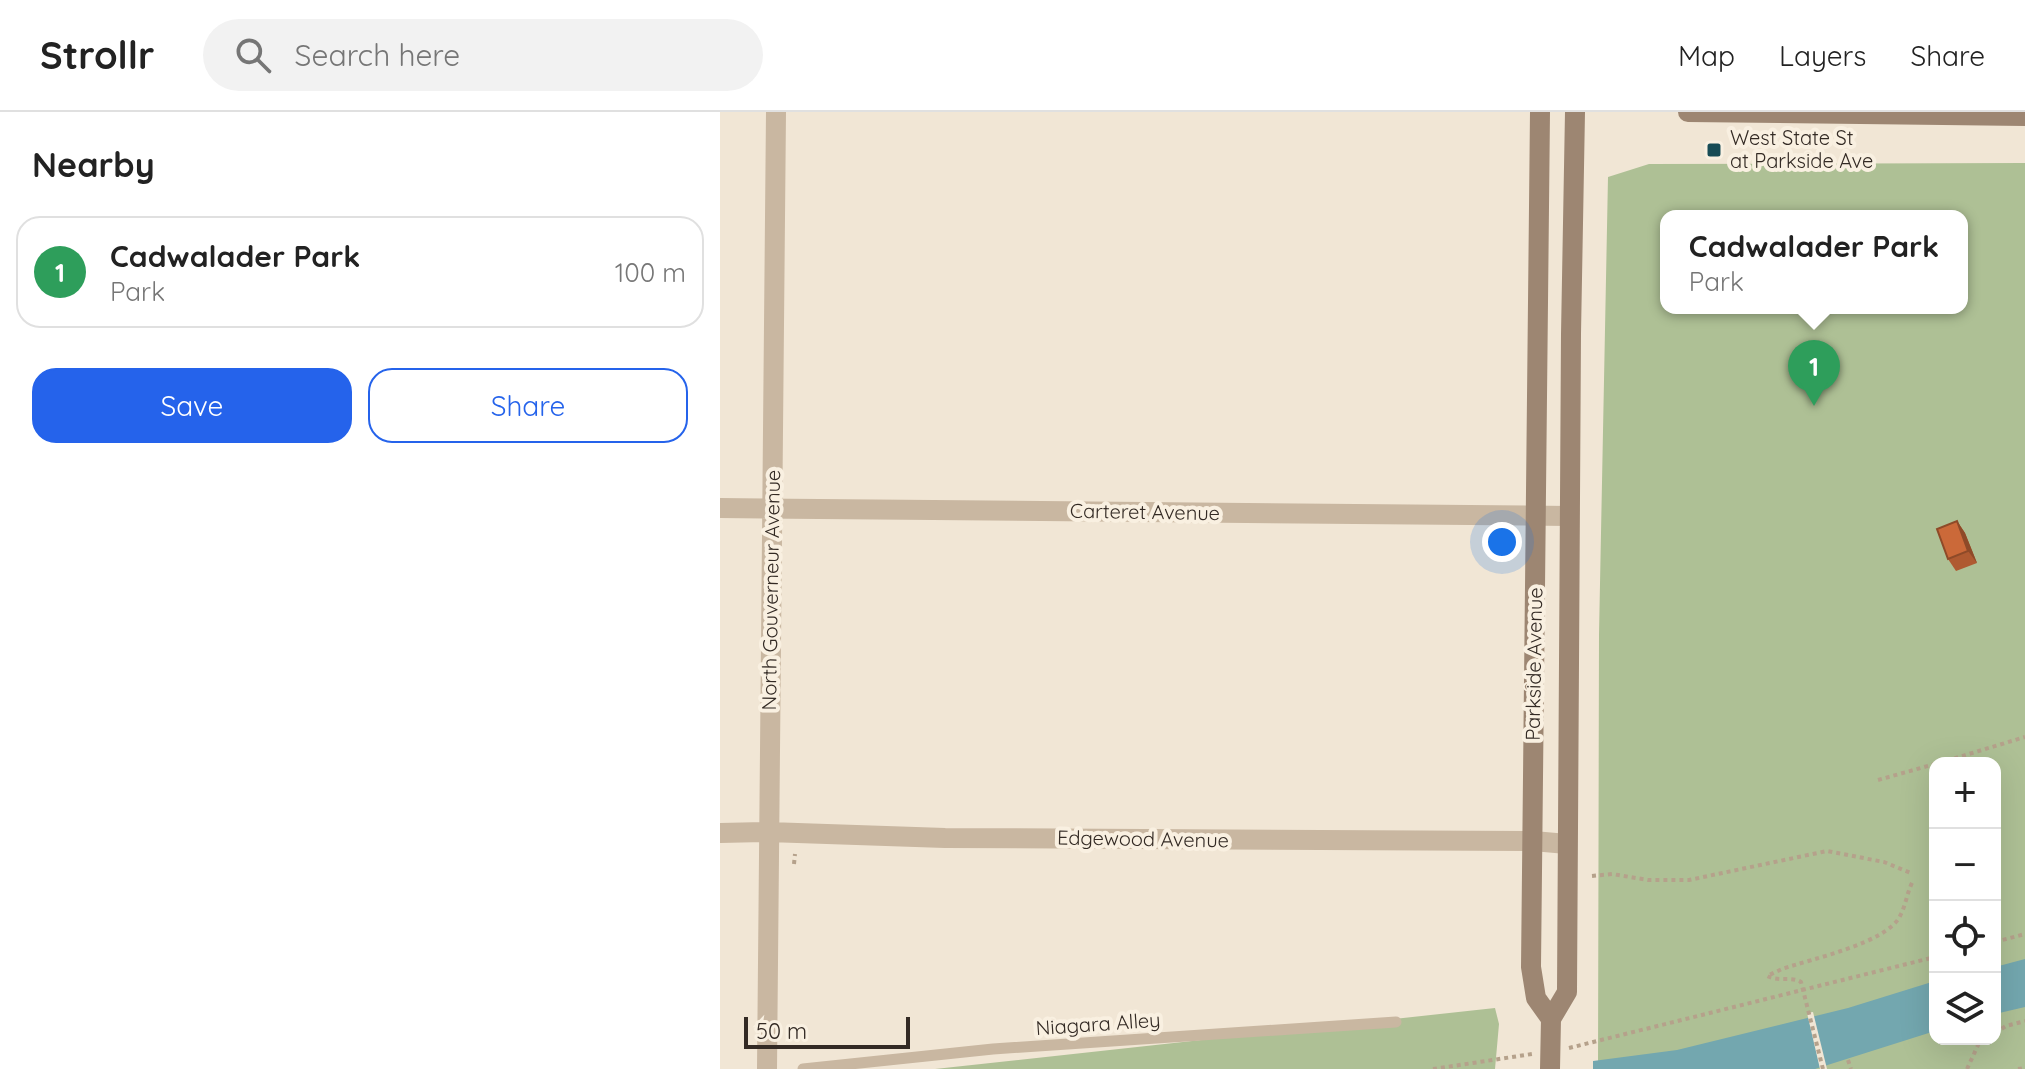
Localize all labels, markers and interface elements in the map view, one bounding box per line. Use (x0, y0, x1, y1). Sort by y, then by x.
search box (203, 19, 763, 91)
text: Strollr (40, 31, 155, 79)
icon: search (231, 33, 275, 77)
text: Search here (295, 36, 460, 74)
text: Map (1678, 38, 1735, 73)
text: Layers (1779, 38, 1866, 73)
text: Share (1910, 38, 1985, 73)
place label: West State St at Parkside Ave (1730, 125, 1873, 173)
marker: West State St at Parkside Ave (1705, 141, 1723, 159)
text: Nearby (32, 143, 155, 186)
popup (1660, 210, 1968, 314)
text: Cadwalader Park (1689, 227, 1939, 265)
text: Cadwalader Park (110, 237, 360, 275)
text: 1 (55, 256, 65, 289)
text: 100 m (615, 256, 686, 289)
text: Park (1689, 265, 1744, 298)
text: Park (110, 275, 165, 308)
pin: 1 (1788, 340, 1840, 406)
button: Save (32, 368, 352, 443)
button: Share (368, 368, 688, 443)
street label: North Gouverneur Avenue (756, 469, 785, 710)
street label: Carteret Avenue (1070, 498, 1220, 525)
your location (1482, 522, 1522, 562)
street label: Parkside Avenue (1520, 587, 1547, 741)
map controls (1929, 757, 2001, 1045)
button: + (1929, 757, 2001, 829)
street label: Edgewood Avenue (1057, 825, 1229, 852)
button: − (1929, 829, 2001, 901)
button: locate (1929, 901, 2001, 973)
button: layers (1929, 973, 2001, 1045)
street label: Niagara Alley (1035, 1007, 1161, 1040)
scale bar (744, 1013, 910, 1049)
text: 50 m (756, 1017, 807, 1045)

